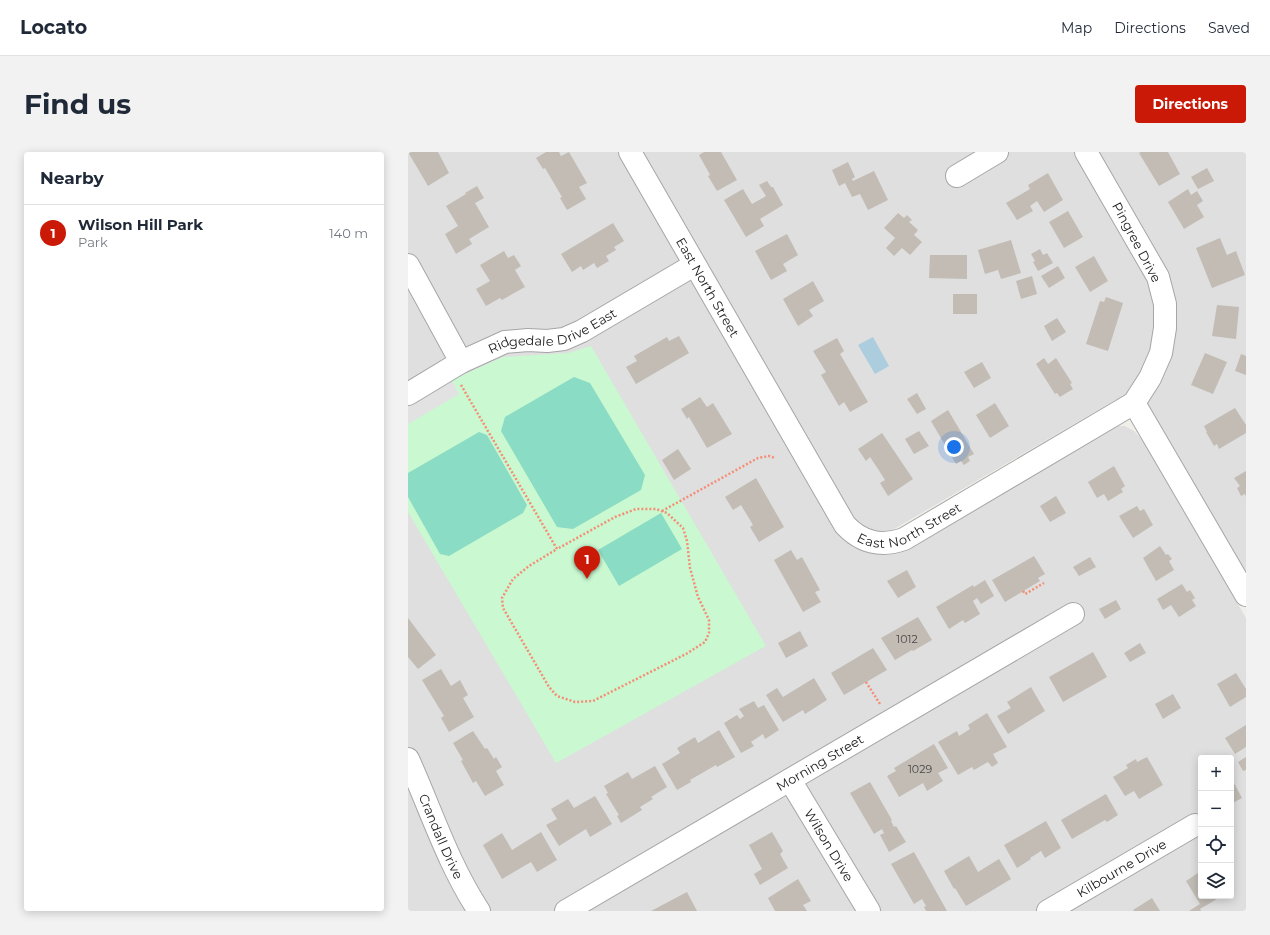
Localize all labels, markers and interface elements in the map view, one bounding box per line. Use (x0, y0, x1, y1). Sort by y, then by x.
text: Locato (20, 16, 87, 39)
text: Map (1061, 19, 1092, 37)
text: Directions (1114, 19, 1186, 37)
text: Saved (1208, 19, 1250, 37)
button: Directions (1135, 85, 1246, 123)
text: Find us (24, 87, 131, 121)
text: Nearby (40, 168, 104, 188)
street label: Pingree Drive (1109, 199, 1165, 285)
text: Wilson Hill Park (78, 215, 203, 234)
text: 1 (50, 225, 56, 241)
text: 140 m (329, 225, 368, 241)
text: Park (78, 234, 108, 250)
street label: East North Street (673, 235, 743, 340)
street label: Ridgedale Drive East (485, 305, 619, 357)
your location (944, 437, 964, 457)
street label: East North Street (855, 499, 964, 551)
pin: 1 (574, 546, 600, 579)
house number: 1012 (896, 632, 918, 646)
street label: Morning Street (773, 731, 866, 794)
map controls (1198, 755, 1234, 899)
button: + (1198, 755, 1234, 791)
house number: 1029 (908, 762, 932, 776)
street label: Crandall Drive (416, 791, 467, 882)
button: − (1198, 791, 1234, 827)
street label: Wilson Drive (801, 806, 857, 884)
button: locate (1198, 827, 1234, 863)
street label: Kilbourne Drive (1074, 836, 1169, 901)
button: layers (1198, 863, 1234, 899)

